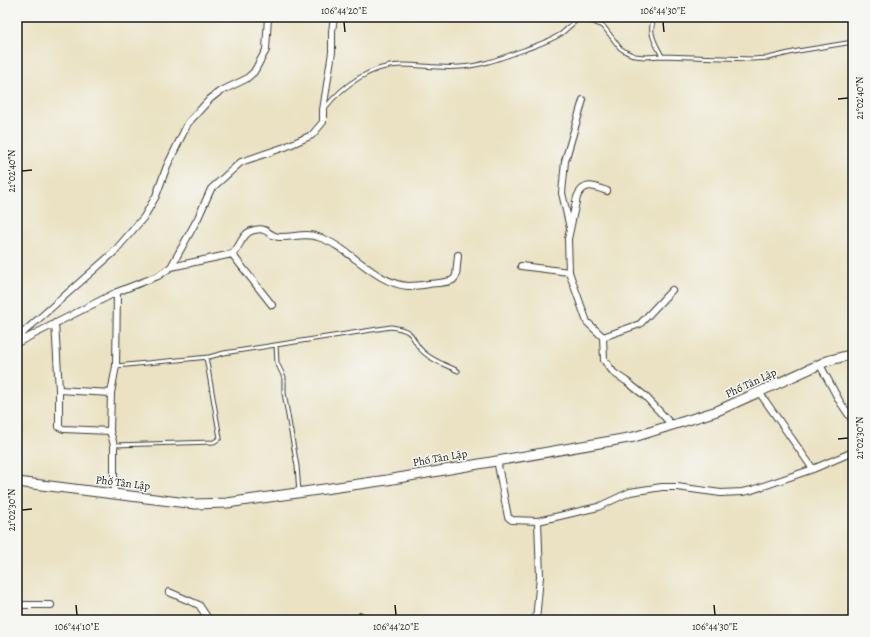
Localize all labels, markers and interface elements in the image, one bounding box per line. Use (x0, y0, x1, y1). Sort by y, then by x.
text: 106°44'20"E (321, 4, 367, 17)
text: 106°44'30"E (640, 4, 686, 17)
text: 21°02'40"N (853, 76, 866, 120)
text: 21°02'40"N (5, 149, 18, 193)
street label: Phố Tân Lập (723, 365, 779, 401)
text: 21°02'30"N (853, 417, 866, 459)
street label: Phố Tân Lập (412, 446, 469, 470)
street label: Phố Tân Lập (95, 472, 151, 494)
text: 21°02'30"N (5, 489, 18, 531)
text: 106°44'10"E (55, 620, 100, 633)
text: 106°44'20"E (373, 620, 419, 633)
text: 106°44'30"E (692, 620, 738, 633)

